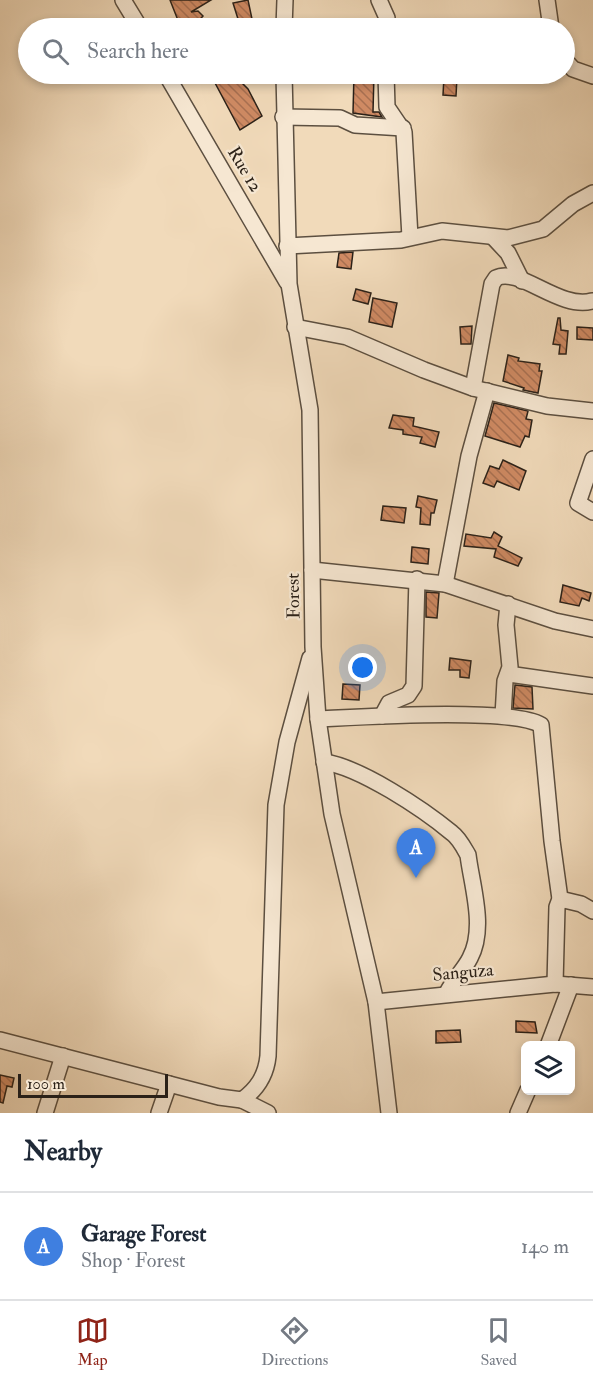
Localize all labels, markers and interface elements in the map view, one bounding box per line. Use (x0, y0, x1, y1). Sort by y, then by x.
search box (18, 18, 575, 84)
icon: search (39, 35, 72, 68)
text: Search here (87, 37, 189, 65)
street label: Rue 12 (222, 142, 267, 196)
street label: Forest (282, 573, 305, 619)
your location (348, 653, 377, 682)
pin: A (396, 828, 436, 878)
street label: Sanguza (432, 958, 495, 987)
map controls (521, 1041, 575, 1095)
button: layers (521, 1041, 575, 1095)
scale bar (18, 1071, 168, 1098)
text: 100 m (27, 1074, 65, 1094)
text: Nearby (24, 1136, 102, 1168)
text: Garage Forest (81, 1220, 206, 1248)
text: A (37, 1234, 50, 1259)
text: 140 m (521, 1234, 569, 1259)
text: Shop · Forest (81, 1248, 185, 1273)
tab: Map (76, 1314, 109, 1370)
tab: Directions (261, 1314, 328, 1370)
tab: Saved (480, 1314, 517, 1370)

